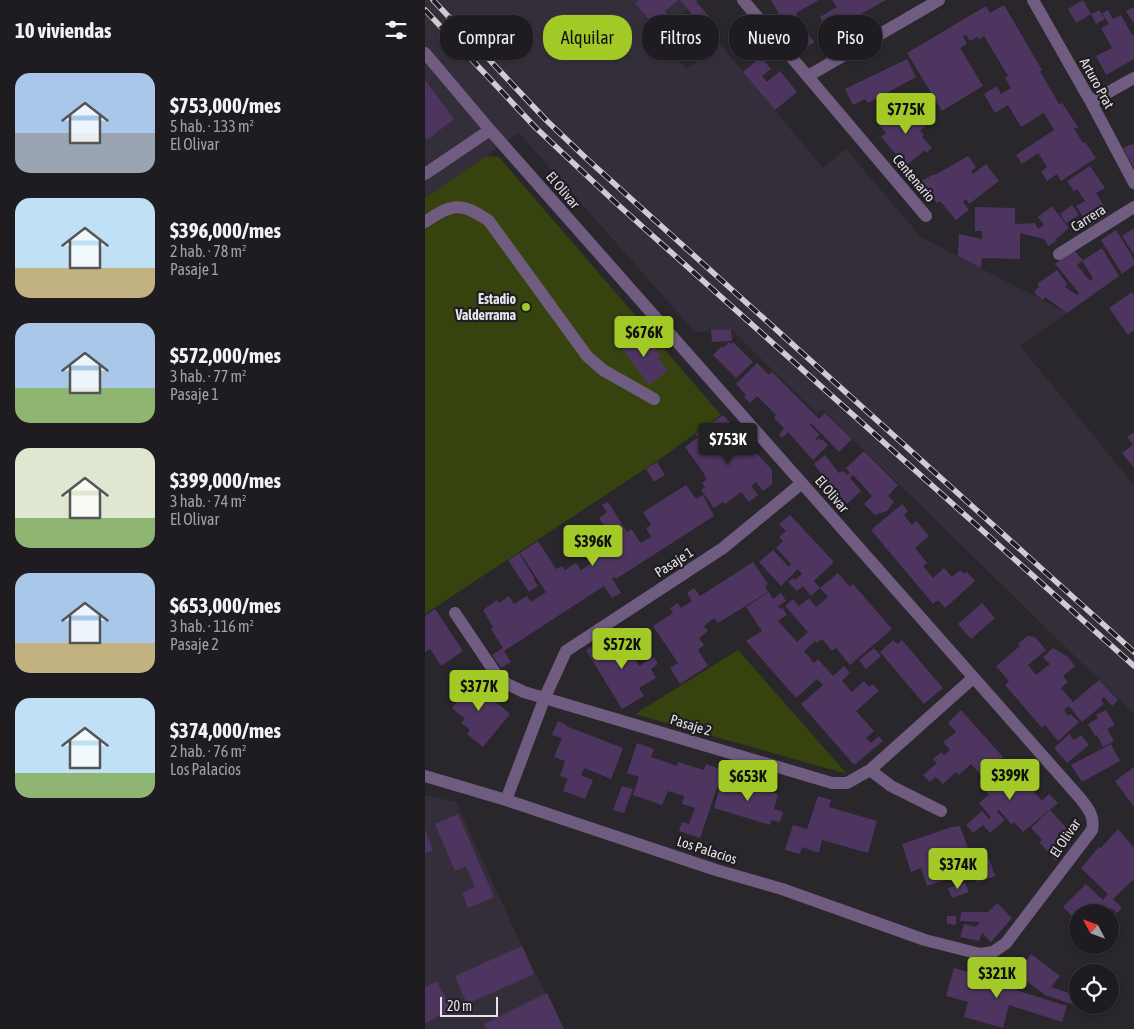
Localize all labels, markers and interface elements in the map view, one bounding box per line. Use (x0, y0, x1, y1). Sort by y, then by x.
chip: Comprar (440, 15, 533, 60)
chip: Alquilar (543, 15, 632, 60)
chip: Filtros (642, 15, 719, 60)
chip: Nuevo (729, 15, 808, 60)
chip: Piso (818, 15, 882, 60)
icon: filters (382, 16, 410, 44)
text: 10 viviendas (15, 18, 111, 42)
street label: Arturo Prat (1077, 55, 1117, 111)
pin: $775K (871, 92, 941, 135)
icon: home (55, 93, 115, 153)
text: $753,000/mes (170, 93, 281, 117)
text: $775K (887, 100, 925, 118)
text: 5 hab. · 133 m² (170, 117, 254, 135)
text: El Olivar (170, 135, 219, 153)
street label: Centenario (890, 151, 938, 205)
street label: El Olivar (543, 169, 584, 212)
street label: Carrera (1068, 201, 1108, 235)
icon: home (55, 218, 115, 278)
text: $396,000/mes (170, 218, 281, 242)
text: 2 hab. · 78 m² (170, 242, 246, 260)
text: Pasaje 1 (170, 260, 219, 278)
place label: Estadio Valderrama (454, 291, 516, 323)
marker: Estadio Valderrama (520, 301, 532, 313)
pin: $676K (609, 316, 679, 358)
text: $676K (625, 323, 663, 341)
icon: home (55, 343, 115, 403)
text: $572,000/mes (170, 343, 281, 367)
text: 3 hab. · 77 m² (170, 367, 246, 385)
text: Pasaje 1 (170, 385, 219, 403)
pin: $753K (693, 422, 763, 465)
text: $753K (709, 430, 747, 448)
icon: home (55, 468, 115, 528)
text: $399,000/mes (170, 468, 281, 492)
street label: El Olivar (812, 473, 853, 516)
text: 3 hab. · 74 m² (170, 492, 246, 510)
text: El Olivar (170, 510, 219, 528)
pin: $396K (558, 524, 628, 567)
text: $396K (574, 532, 612, 550)
street label: Pasaje 1 (652, 544, 696, 580)
icon: home (55, 593, 115, 653)
text: $653,000/mes (170, 593, 281, 617)
text: 3 hab. · 116 m² (170, 617, 254, 635)
pin: $572K (587, 628, 657, 670)
text: Pasaje 2 (170, 635, 219, 653)
text: $572K (603, 635, 641, 653)
pin: $377K (444, 670, 514, 712)
text: $377K (460, 677, 498, 695)
street label: Pasaje 2 (668, 711, 714, 739)
icon: home (55, 718, 115, 778)
text: $374,000/mes (170, 718, 281, 742)
text: 2 hab. · 76 m² (170, 742, 246, 760)
pin: $399K (975, 758, 1045, 801)
text: Los Palacios (170, 760, 241, 778)
pin: $653K (713, 760, 783, 802)
text: $399K (991, 766, 1029, 784)
text: $653K (729, 767, 767, 785)
street label: El Olivar (1046, 815, 1084, 860)
street label: Los Palacios (675, 833, 739, 867)
pin: $374K (923, 848, 993, 890)
text: $374K (939, 855, 977, 873)
north arrow (1069, 904, 1119, 954)
map controls (1069, 904, 1119, 1014)
pin: $321K (962, 956, 1032, 999)
text: $321K (978, 964, 1016, 982)
button: locate (1069, 964, 1119, 1014)
scale bar (440, 994, 497, 1017)
text: 20 m (447, 998, 472, 1014)

